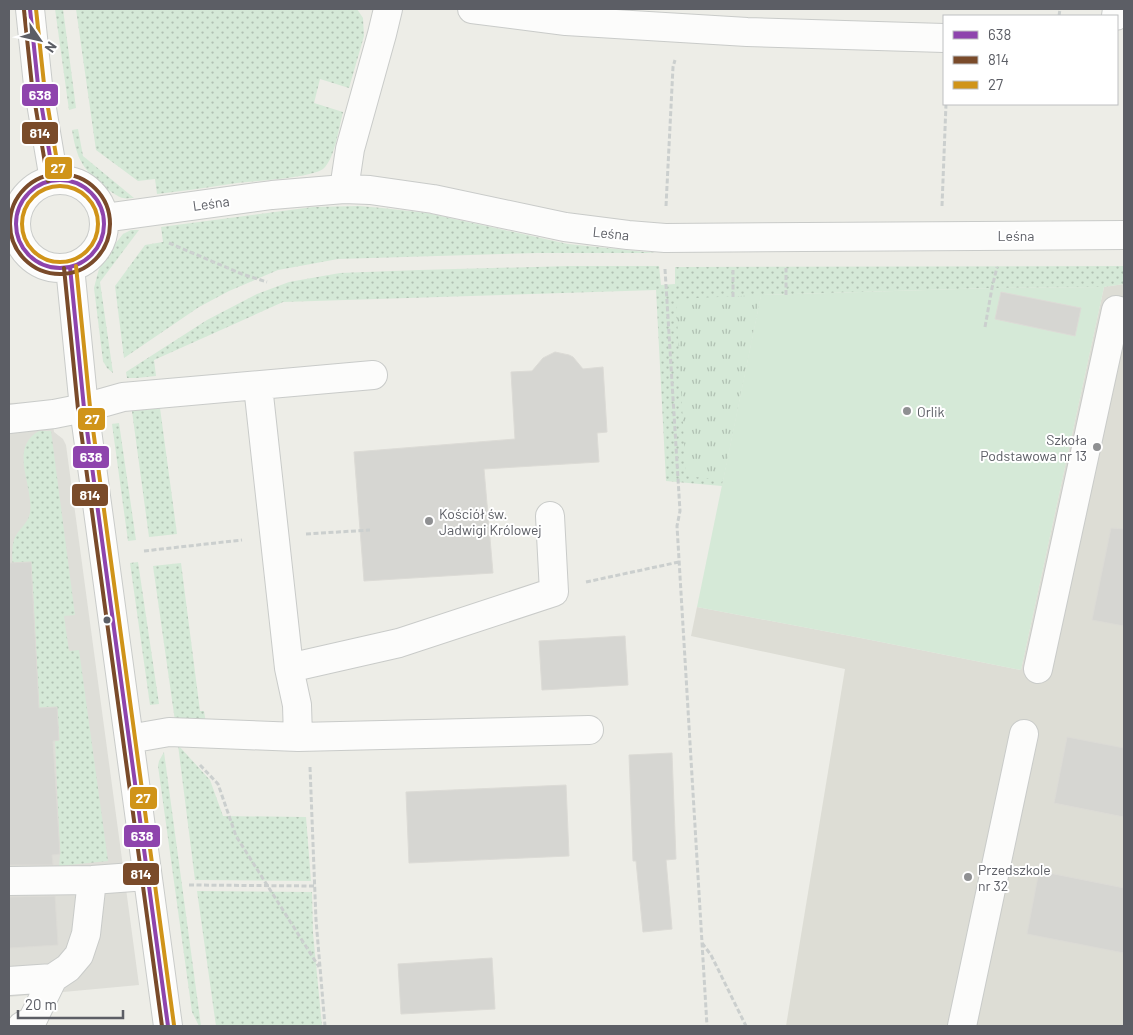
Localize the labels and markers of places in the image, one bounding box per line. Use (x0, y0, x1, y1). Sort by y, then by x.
place label: Orlik (917, 403, 945, 420)
marker: Orlik (901, 405, 913, 417)
place label: Szkoła Podstawowa nr 13 (980, 431, 1087, 464)
marker: Szkoła Podstawowa nr 13 (1091, 441, 1103, 453)
place label: Kościół św. Jadwigi Królowej (439, 505, 542, 538)
marker: Kościół św. Jadwigi Królowej (423, 515, 435, 527)
unlabelled marker (102, 615, 112, 625)
place label: Przedszkole nr 32 (978, 861, 1051, 894)
marker: Przedszkole nr 32 (962, 871, 974, 883)

